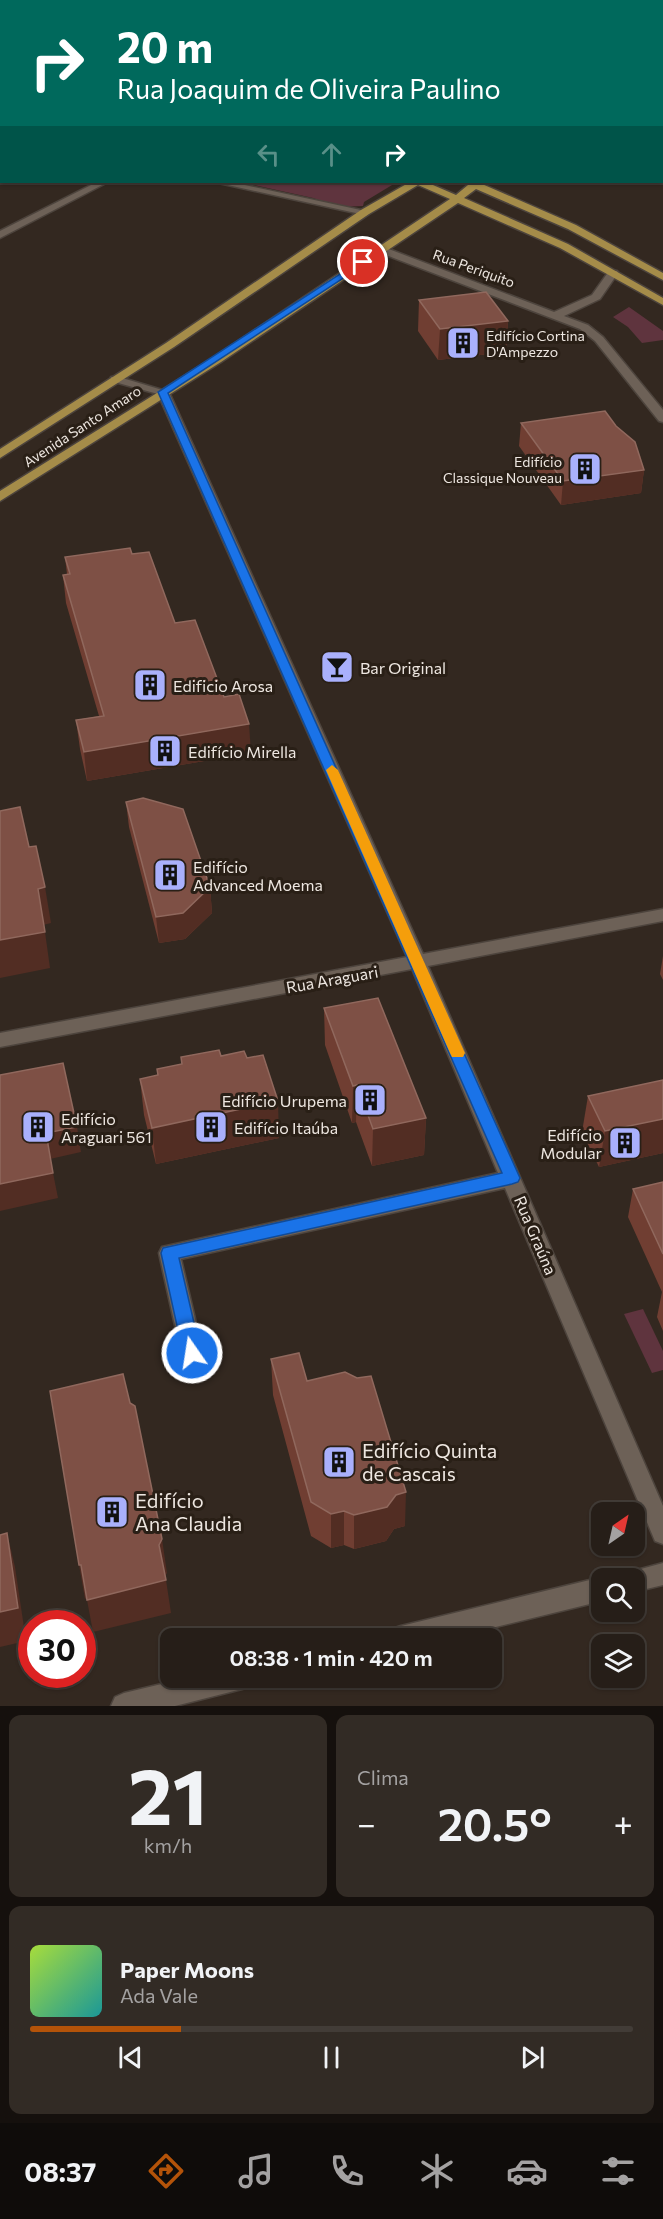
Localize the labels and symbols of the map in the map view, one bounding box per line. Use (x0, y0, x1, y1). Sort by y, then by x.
pin (337, 236, 388, 287)
street label: Rua Periquito (431, 245, 517, 291)
building icon: Edifício Cortina D'Ampezzo (445, 325, 481, 361)
place label: Edifício Cortina D'Ampezzo (486, 327, 585, 360)
street label: Avenida Santo Amaro (20, 382, 144, 470)
building icon: Edifício Classique Nouveau (567, 451, 603, 487)
place label: Edifício Classique Nouveau (443, 453, 562, 486)
bar icon: Bar Original (319, 649, 355, 685)
place label: Bar Original (360, 658, 446, 677)
building icon: Edificio Arosa (132, 667, 168, 703)
place label: Edificio Arosa (173, 676, 273, 695)
building icon: Edifício Mirella (147, 733, 183, 769)
place label: Edifício Mirella (188, 742, 296, 761)
building icon: Edifício Advanced Moema (152, 857, 188, 893)
place label: Edifício Advanced Moema (193, 857, 323, 894)
street label: Rua Araguari (284, 962, 380, 996)
building icon: Edifício Urupema (352, 1082, 388, 1118)
place label: Edifício Urupema (222, 1091, 347, 1110)
building icon: Edifício Araguari 561 (20, 1109, 56, 1145)
place label: Edifício Araguari 561 (61, 1109, 152, 1146)
building icon: Edifício Itaúba (193, 1109, 229, 1145)
place label: Edifício Itaúba (234, 1118, 338, 1137)
place label: Edifício Modular (540, 1125, 603, 1162)
building icon: Edifício Modular (607, 1125, 643, 1161)
street label: Rua Graúna (511, 1193, 561, 1277)
position arrow (160, 1321, 224, 1385)
place label: Edifício Quinta de Cascais (362, 1438, 497, 1485)
building icon: Edifício Quinta de Cascais (321, 1444, 357, 1480)
place label: Edifício Ana Claudia (135, 1488, 242, 1535)
building icon: Edifício Ana Claudia (94, 1494, 130, 1530)
north arrow (591, 1502, 645, 1556)
speed limit sign: 30 (18, 1610, 96, 1688)

